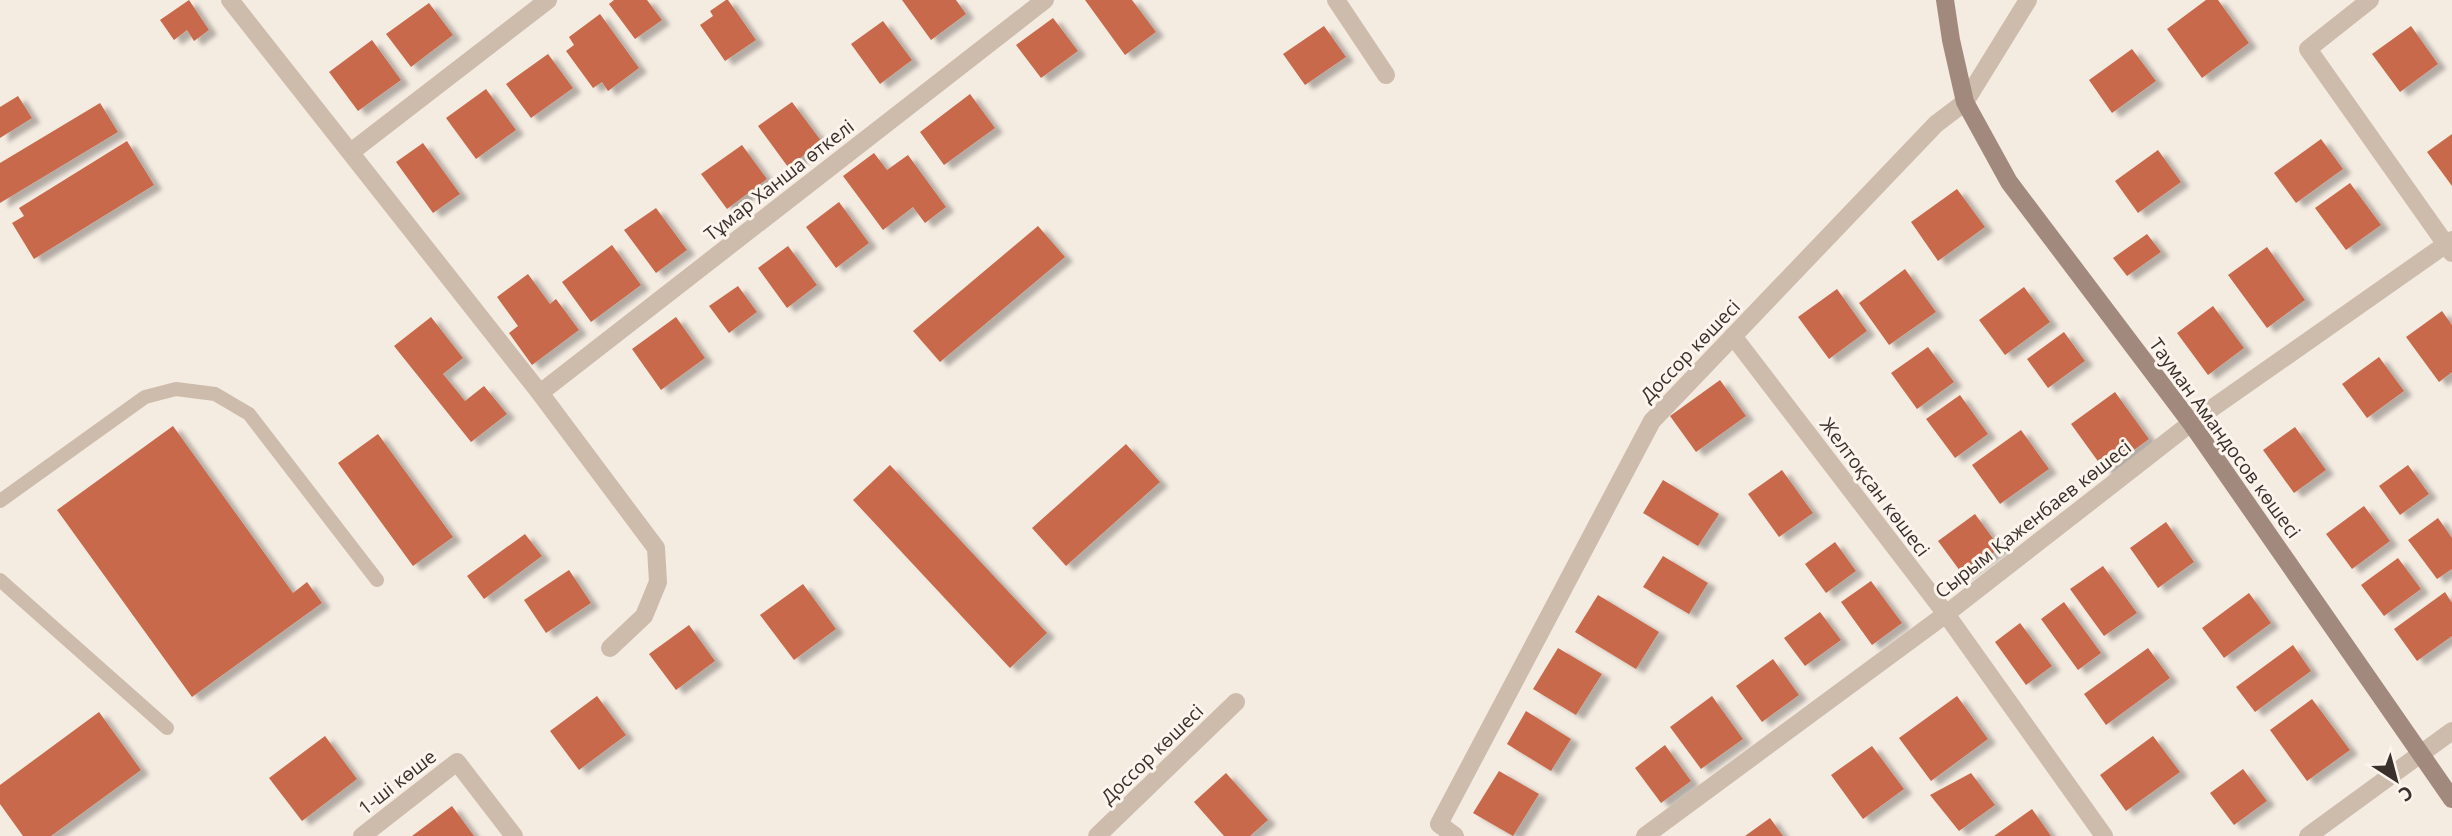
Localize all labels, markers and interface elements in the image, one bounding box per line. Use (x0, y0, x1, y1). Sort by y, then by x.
street label: Тұмар Ханша өткелі (699, 113, 859, 247)
street label: Доссор көшесі (1634, 294, 1746, 408)
street label: Тауман Амандосов көшесі (2143, 332, 2307, 544)
street label: Желтоқсан көшесі (1814, 412, 1936, 562)
street label: Сырым Қаженбаев көшесі (1929, 434, 2137, 604)
street label: Доссор көшесі (1095, 698, 1209, 810)
street label: 1-ші көше (353, 743, 441, 821)
north arrow (2361, 745, 2431, 815)
text: С (2393, 780, 2419, 808)

